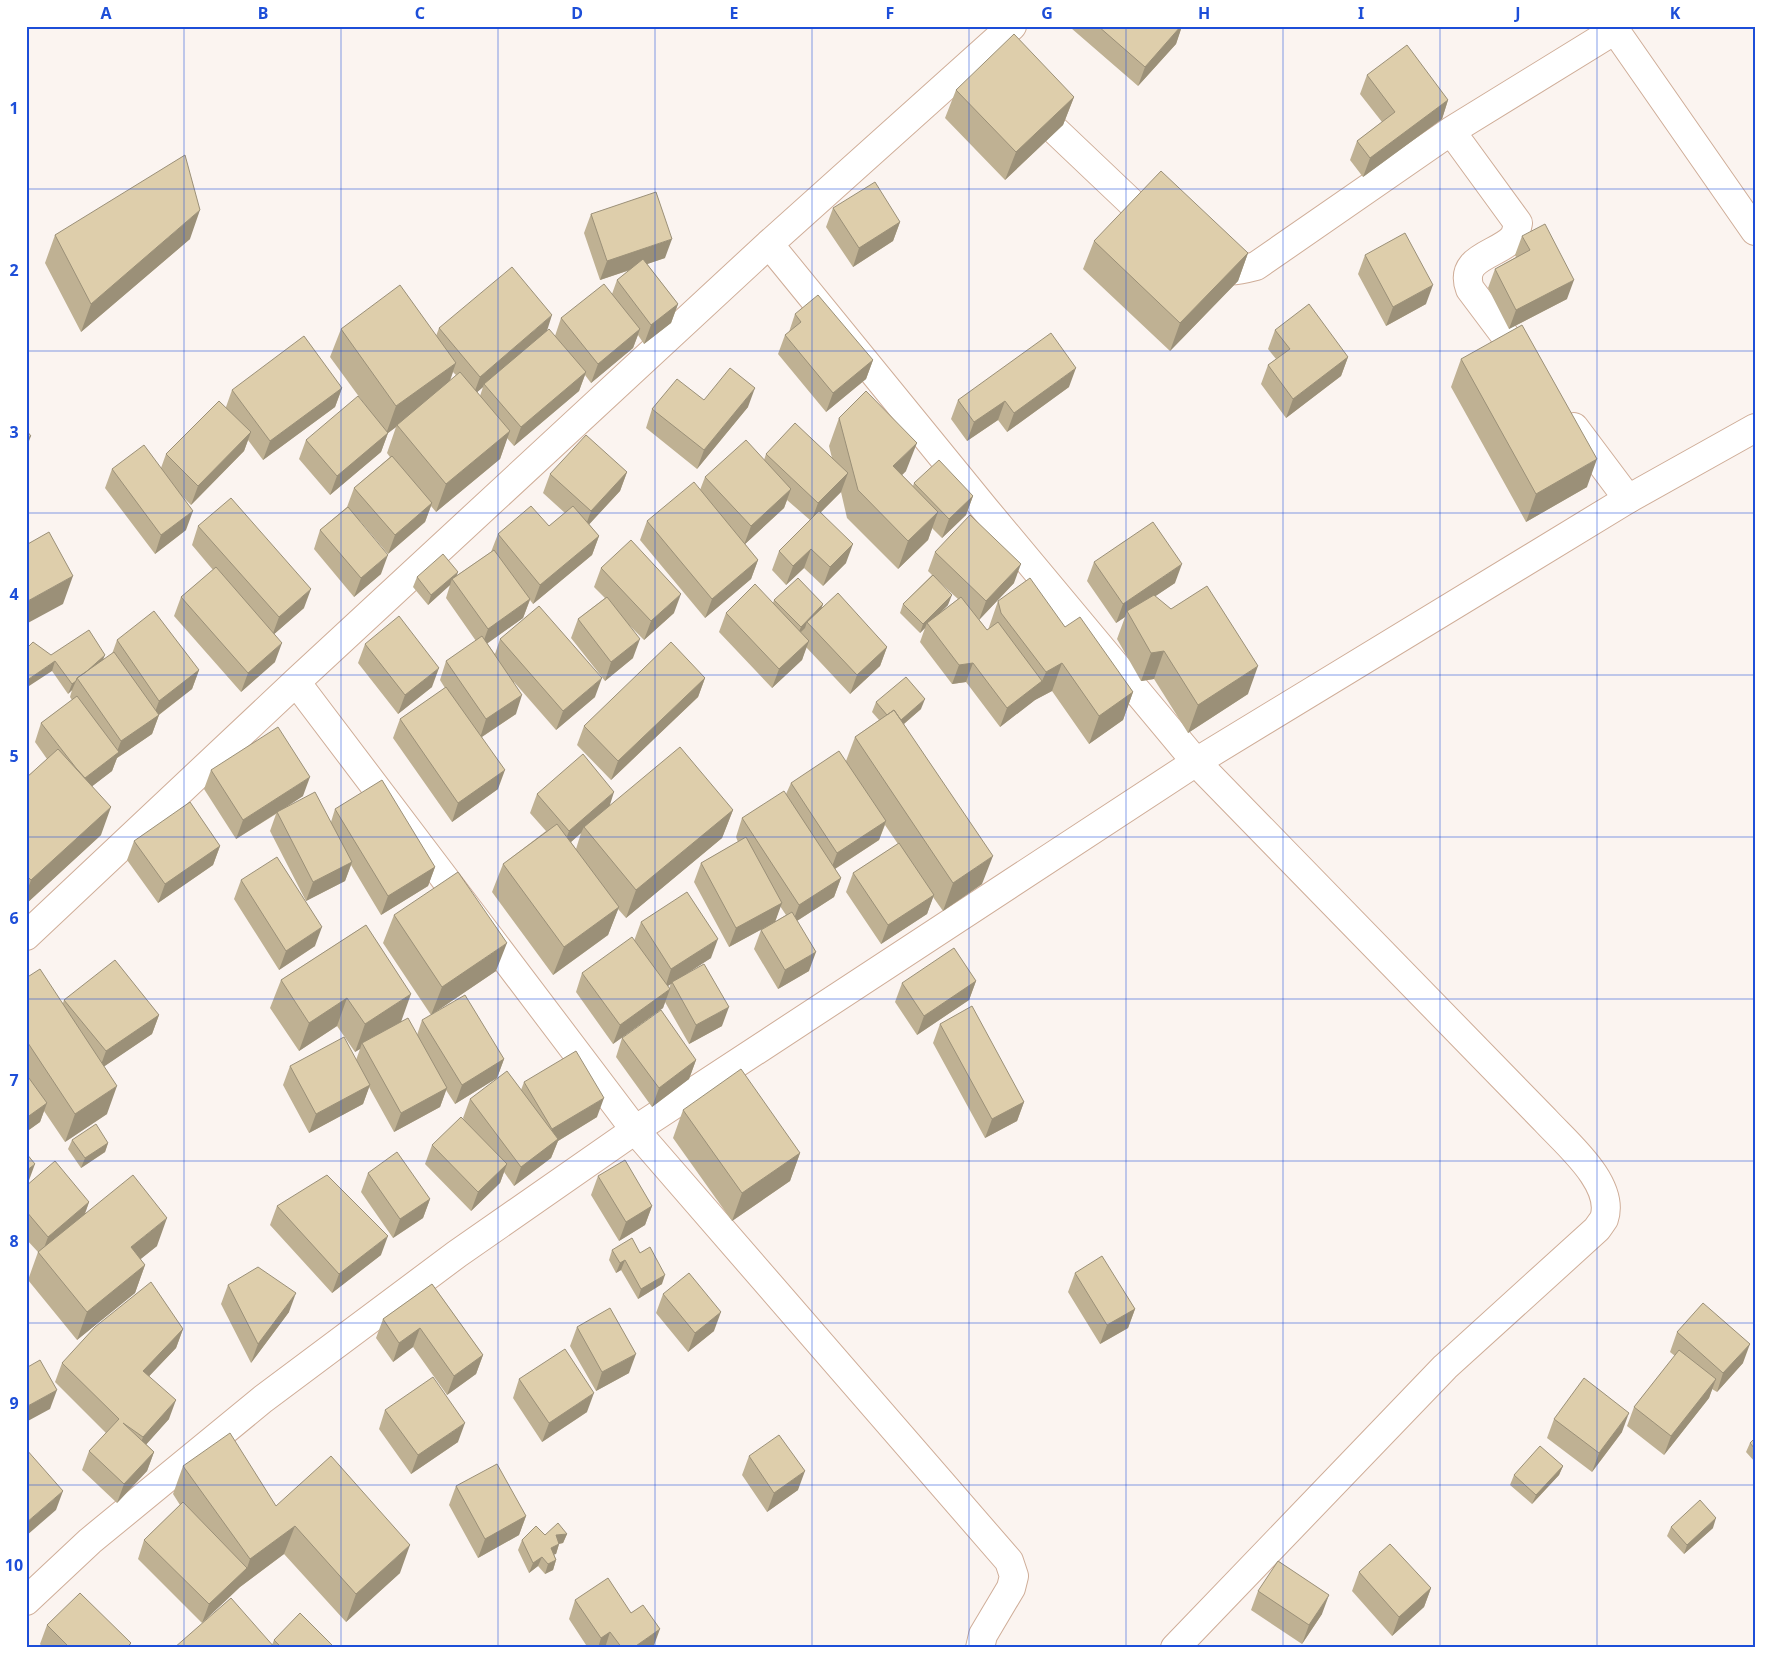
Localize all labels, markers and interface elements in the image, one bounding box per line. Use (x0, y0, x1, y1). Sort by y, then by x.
text: A (100, 2, 112, 24)
text: B (258, 2, 268, 24)
text: C (415, 2, 425, 24)
text: D (571, 2, 583, 24)
text: E (730, 2, 739, 24)
text: F (886, 2, 894, 24)
text: G (1041, 2, 1053, 24)
text: H (1198, 2, 1210, 24)
text: I (1358, 2, 1364, 24)
text: J (1513, 2, 1521, 24)
text: K (1670, 2, 1681, 24)
text: 1 (9, 97, 19, 119)
text: 2 (9, 259, 19, 281)
text: 3 (9, 421, 19, 443)
text: 4 (9, 583, 19, 605)
text: 5 (9, 745, 19, 767)
text: 6 (9, 907, 19, 929)
text: 7 (9, 1069, 19, 1091)
text: 8 (9, 1230, 19, 1252)
text: 9 (9, 1392, 19, 1414)
text: 10 (5, 1554, 23, 1576)

